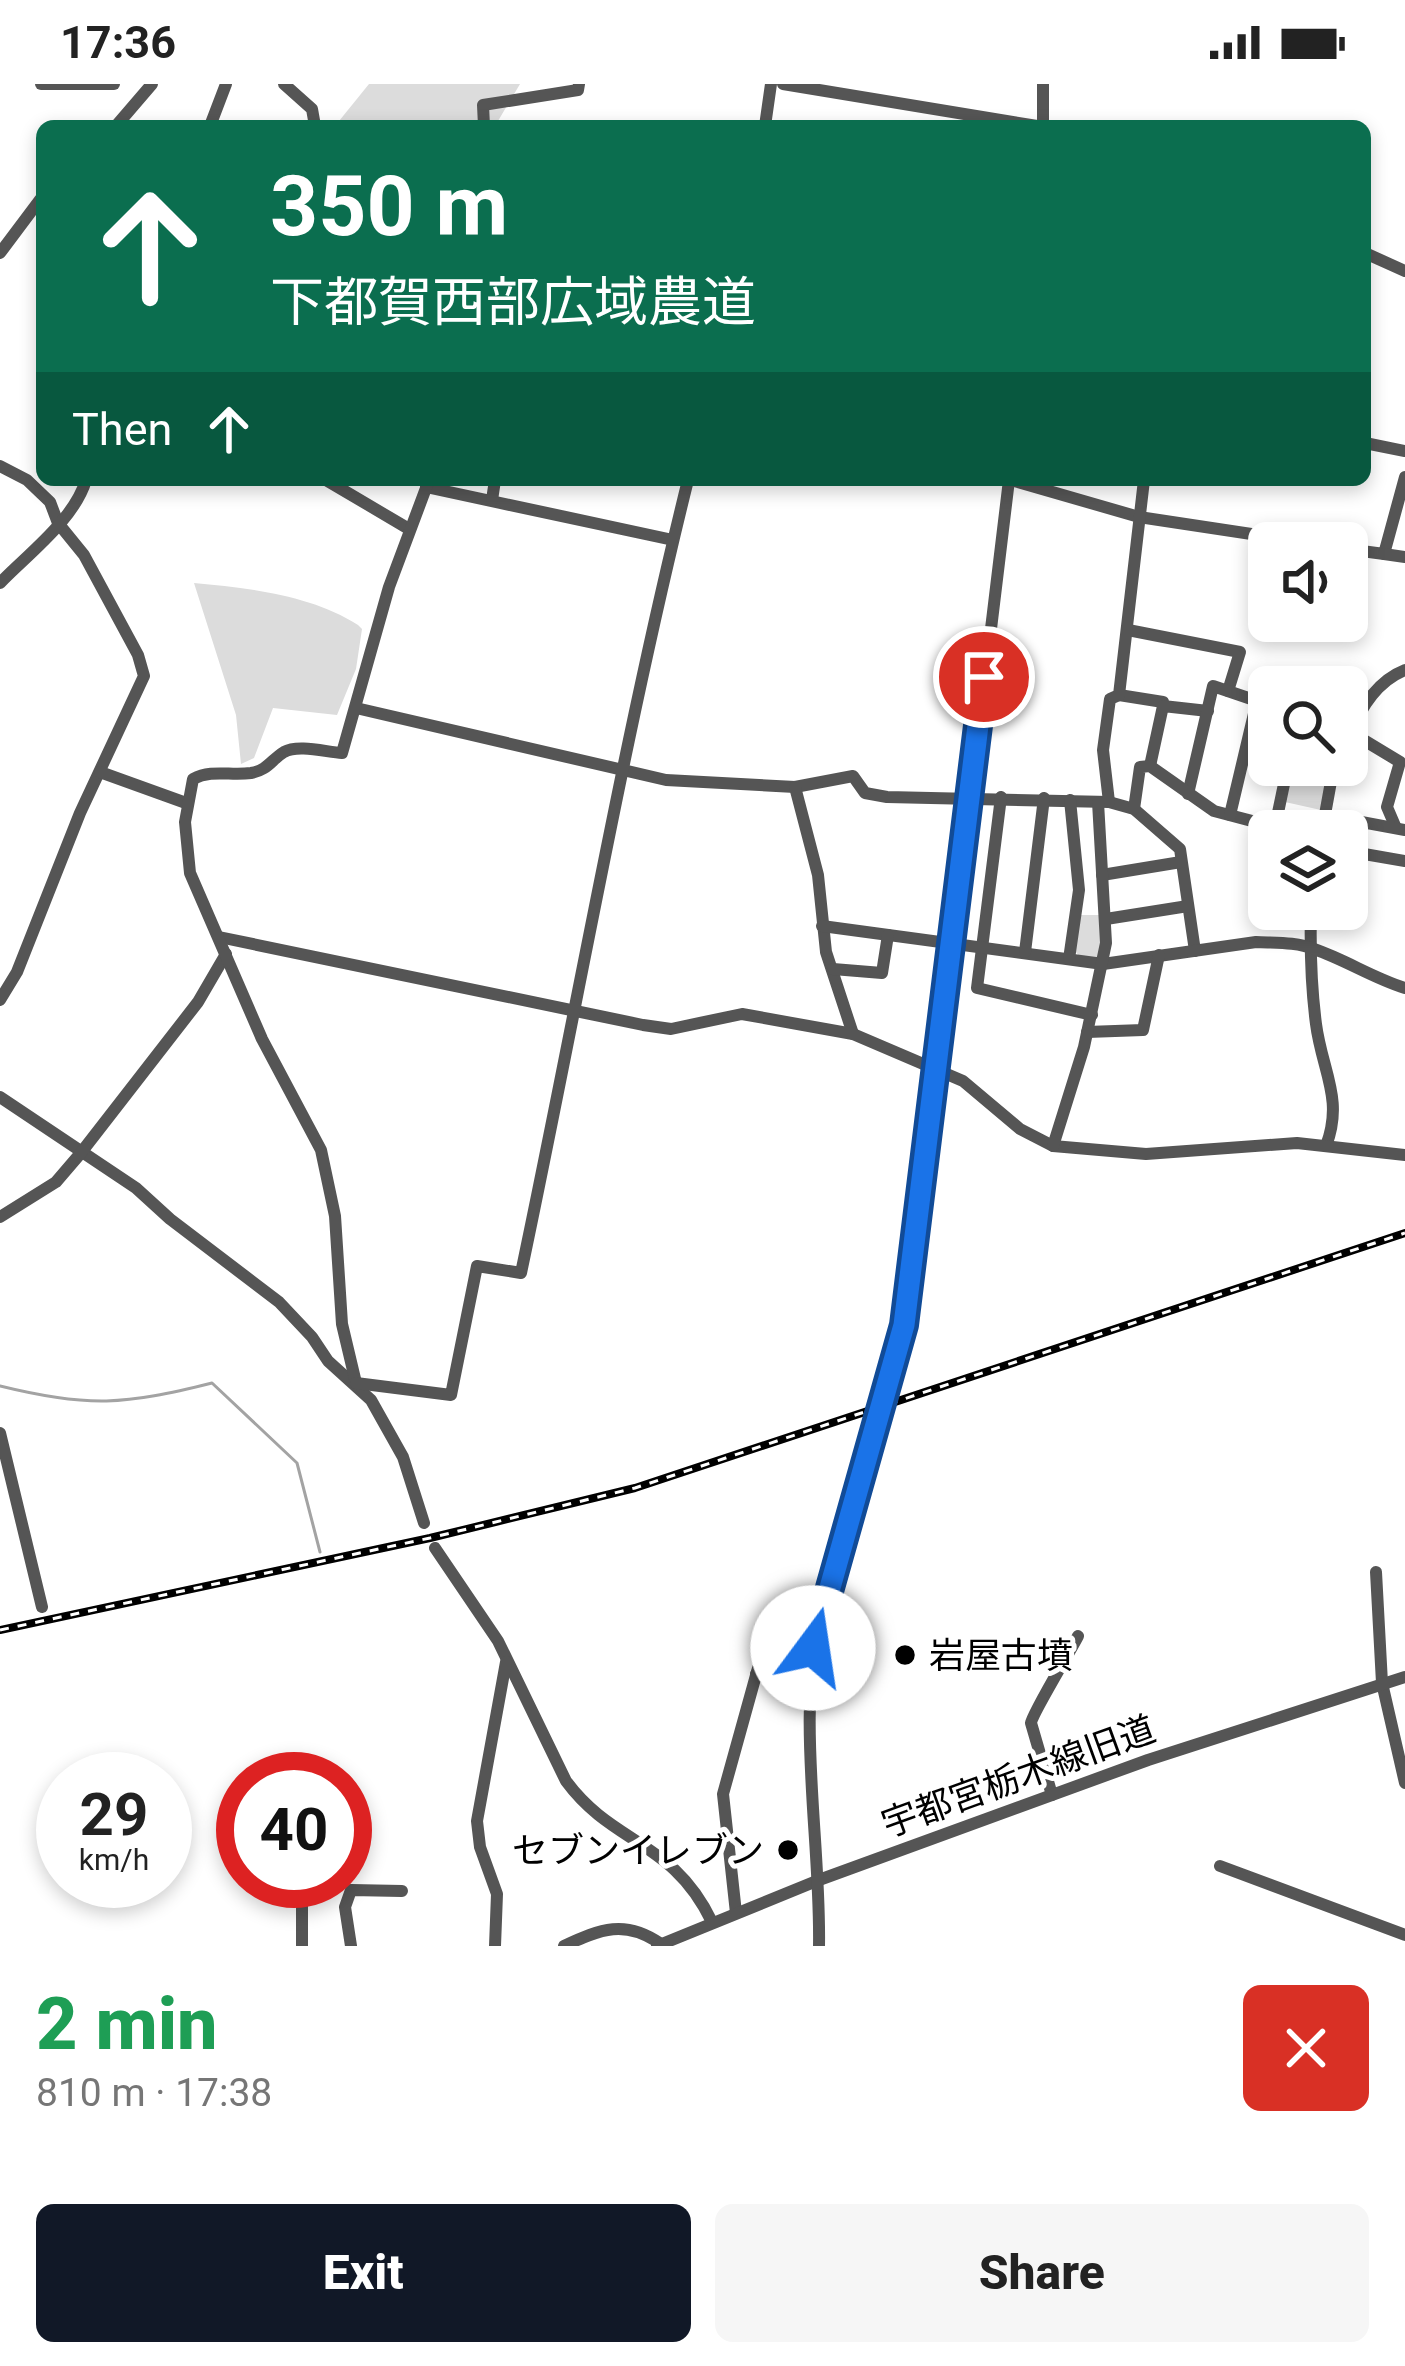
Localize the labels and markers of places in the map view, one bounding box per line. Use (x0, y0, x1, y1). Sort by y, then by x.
pin (933, 626, 1035, 728)
place label: 岩屋古墳 (929, 1635, 1073, 1677)
marker: 岩屋古墳 (892, 1642, 918, 1668)
place label: セブンイレブン (512, 1830, 764, 1872)
marker: セブンイレブン (775, 1837, 801, 1863)

